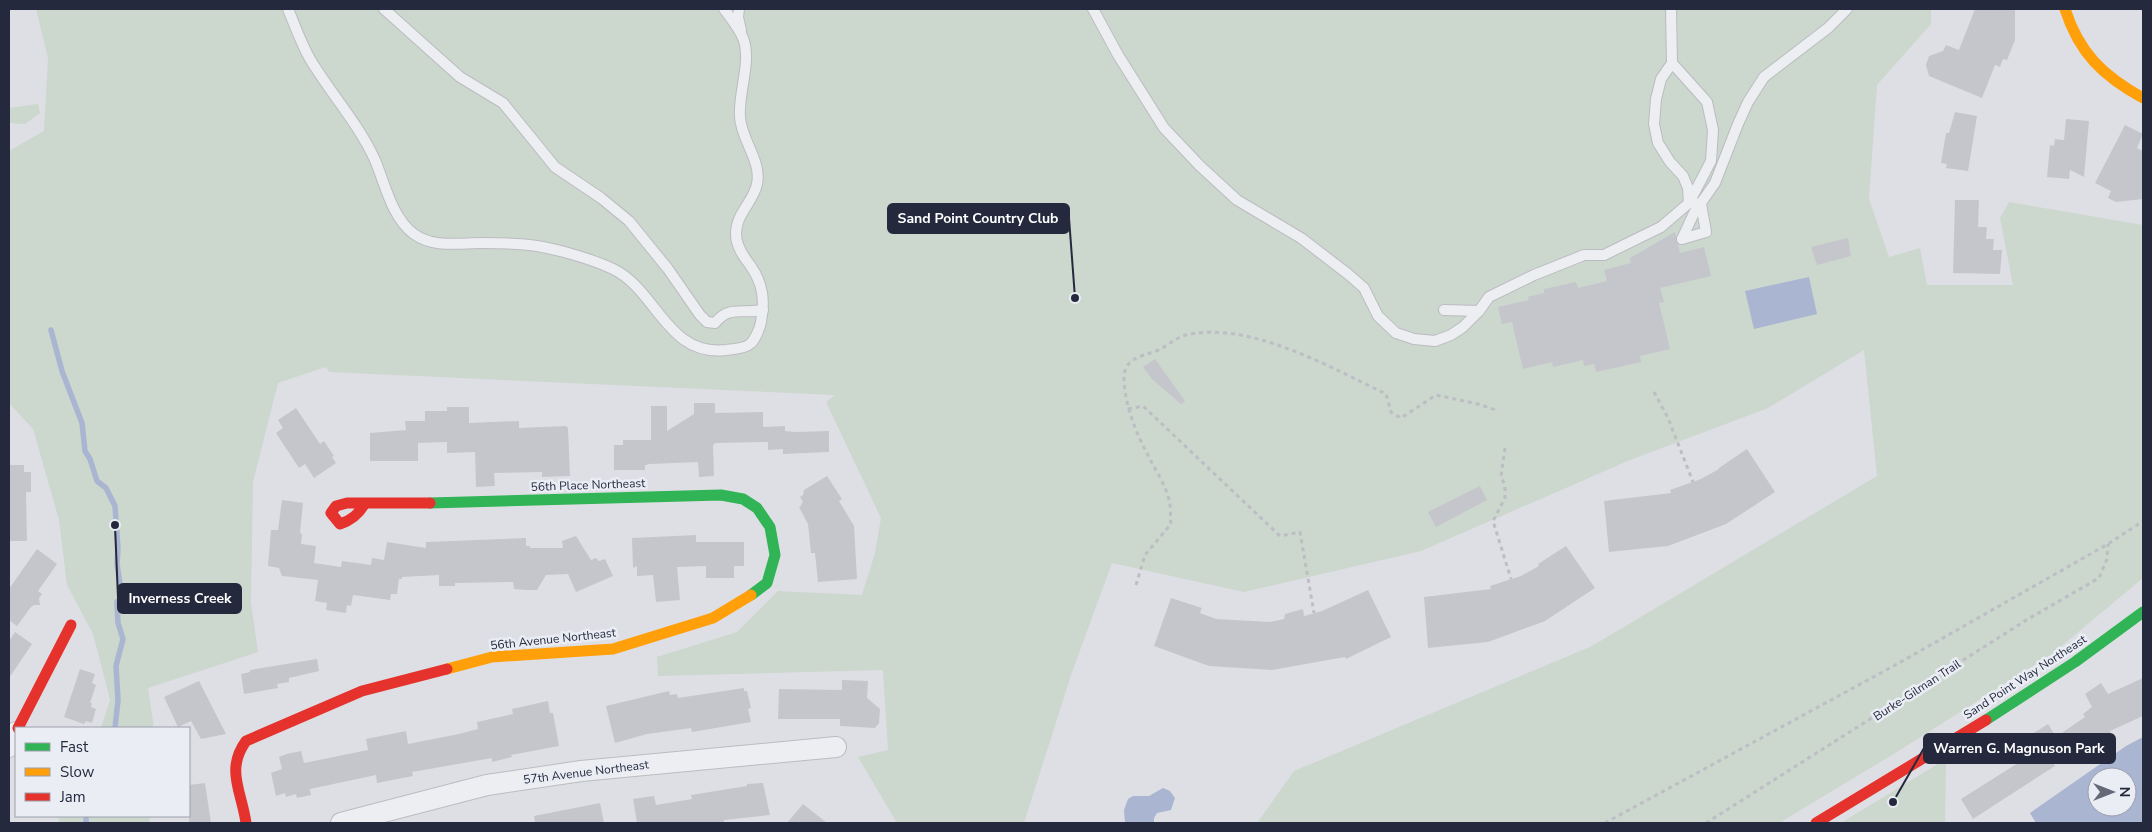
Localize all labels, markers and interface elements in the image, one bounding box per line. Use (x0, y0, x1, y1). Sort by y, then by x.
callout: Sand Point Country Club (888, 204, 1069, 233)
text: Sand Point Country Club (898, 209, 1058, 228)
street label: 56th Place Northeast (530, 475, 646, 495)
callout: Inverness Creek (118, 584, 241, 613)
text: Inverness Creek (128, 589, 232, 608)
street label: 56th Avenue Northeast (489, 624, 617, 654)
street label: Sand Point Way Northeast (1960, 631, 2090, 723)
street label: Burke-Gilman Trail (1870, 655, 1964, 724)
legend (15, 727, 190, 817)
callout: Warren G. Magnuson Park (1924, 734, 2115, 763)
text: Fast (60, 737, 89, 757)
text: Warren G. Magnuson Park (1933, 739, 2105, 758)
street label: 57th Avenue Northeast (522, 756, 650, 788)
text: Slow (60, 762, 95, 782)
north arrow (2087, 767, 2137, 817)
text: Jam (59, 787, 86, 807)
text: N (2115, 787, 2134, 797)

